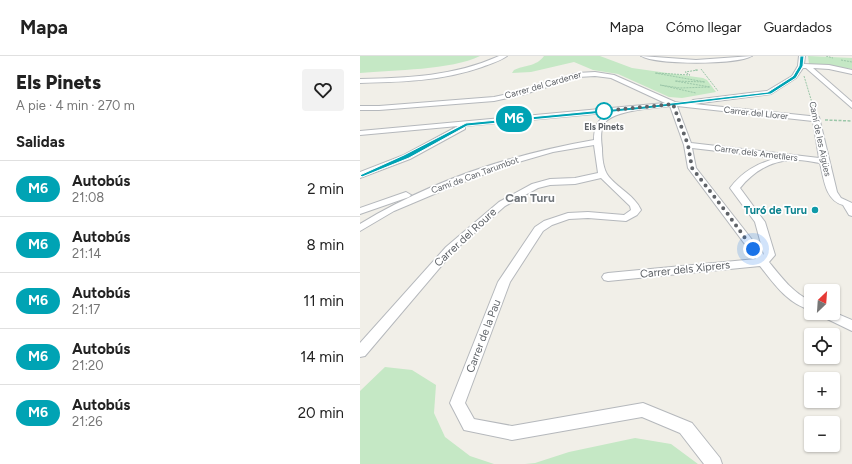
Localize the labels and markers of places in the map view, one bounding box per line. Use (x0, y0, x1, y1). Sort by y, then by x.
marker: Els Pinets (595, 102, 613, 120)
place label: Els Pinets (584, 121, 625, 132)
place label: Turó de Turu (744, 204, 807, 217)
marker: Turó de Turu (810, 205, 820, 215)

